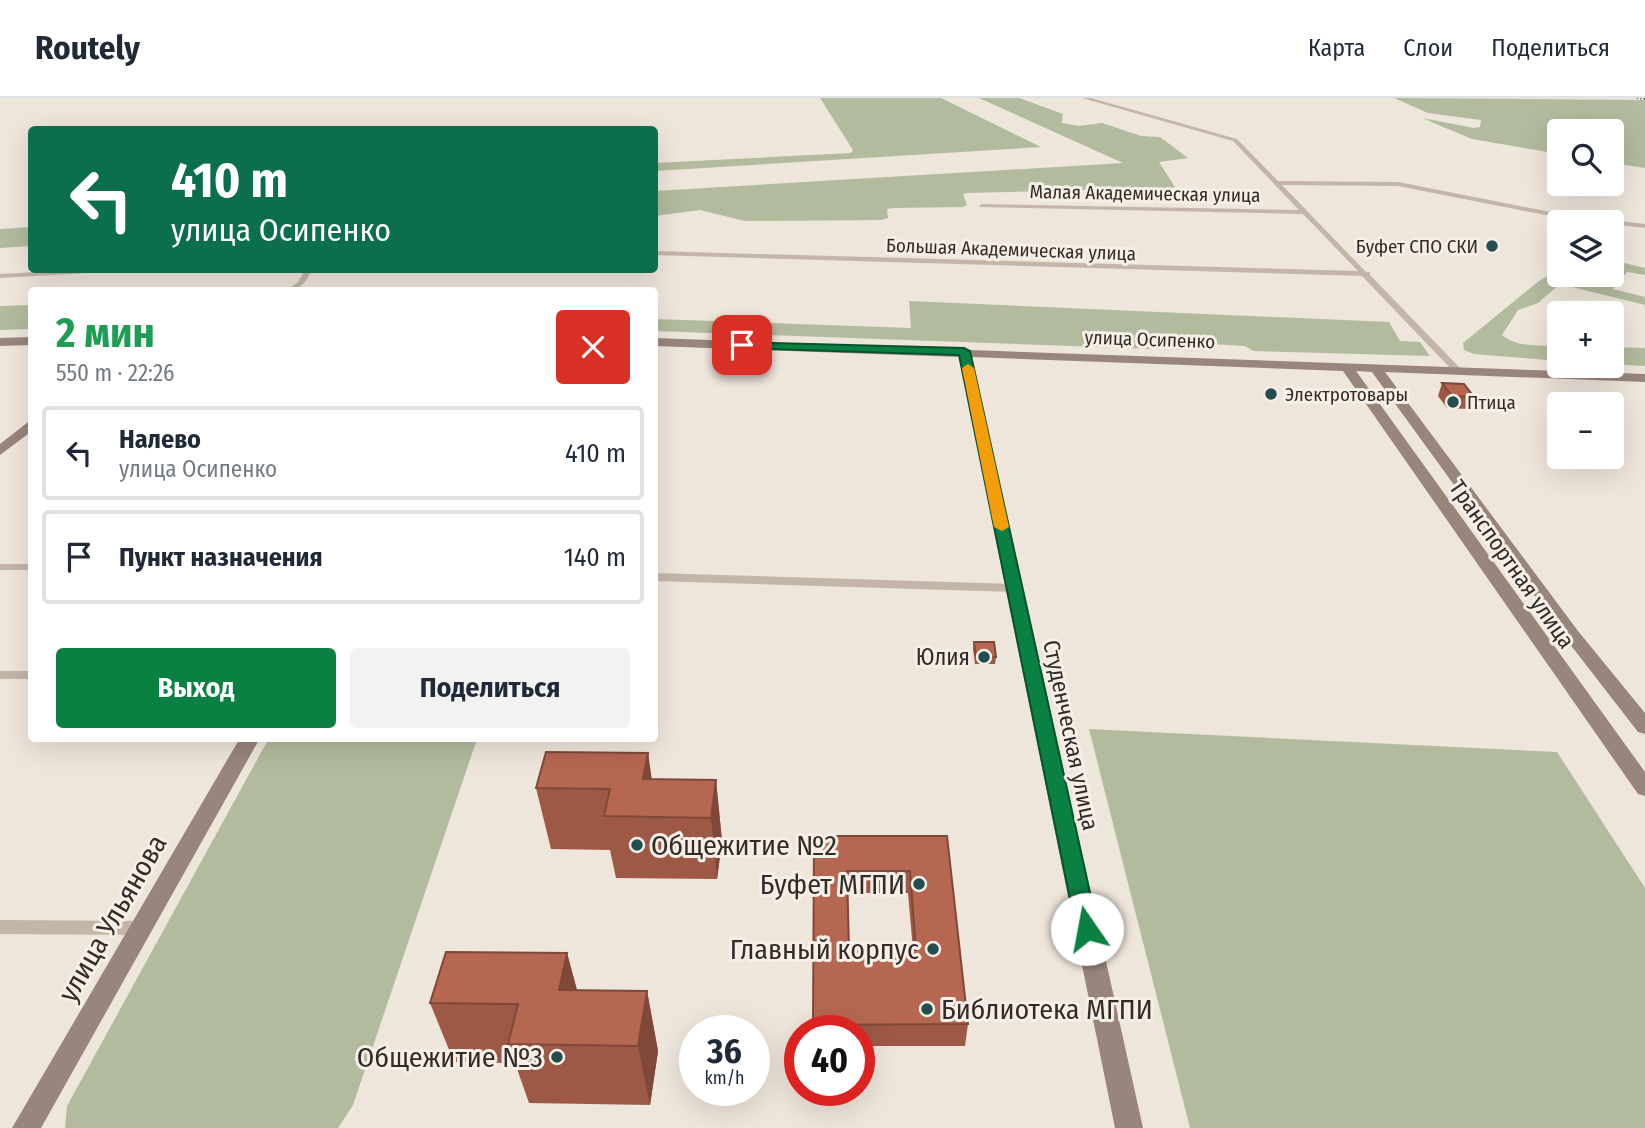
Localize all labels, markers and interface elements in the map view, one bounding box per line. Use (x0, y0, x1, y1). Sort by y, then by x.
text: Routely (35, 28, 140, 68)
text: Карта (1308, 34, 1365, 62)
text: Слои (1403, 34, 1453, 62)
text: Поделиться (1491, 34, 1610, 62)
map controls (1547, 119, 1624, 469)
button: search (1547, 119, 1624, 196)
text: 410 m (171, 151, 288, 210)
icon: left (56, 154, 147, 245)
street label: Малая Академическая улица (1029, 180, 1261, 207)
button: layers (1547, 210, 1624, 287)
text: улица Осипенко (171, 211, 391, 249)
street label: Большая Академическая улица (886, 234, 1136, 265)
place label: Буфет СПО СКИ (1356, 235, 1478, 258)
marker: Буфет СПО СКИ (1484, 238, 1500, 254)
button: + (1547, 301, 1624, 378)
text: 2 мин (56, 308, 155, 358)
button: close (556, 310, 630, 384)
pin (712, 315, 772, 375)
icon: arrive (723, 326, 761, 364)
street label: улица Осипенко (1084, 326, 1216, 353)
text: 550 m · 22:26 (56, 359, 174, 387)
place label: Электротовары (1285, 383, 1408, 406)
marker: Электротовары (1263, 386, 1279, 402)
place label: Птица (1467, 391, 1516, 414)
button: − (1547, 392, 1624, 469)
marker: Птица (1445, 394, 1461, 410)
text: Налево (119, 424, 201, 455)
icon: left (60, 434, 98, 472)
text: 410 m (565, 438, 626, 469)
text: улица Осипенко (119, 455, 277, 483)
street label: Транспортная улица (1443, 474, 1581, 654)
icon: arrive (60, 538, 98, 576)
text: Пункт назначения (119, 542, 323, 573)
text: 140 m (564, 542, 626, 573)
street label: Студенческая улица (1037, 637, 1105, 833)
place label: Юлия (916, 643, 970, 671)
button: Выход (56, 648, 336, 728)
button: Поделиться (350, 648, 630, 728)
marker: Юлия (976, 649, 992, 665)
street label: улица Ульянова (51, 829, 174, 1008)
place label: Общежитие №2 (651, 829, 837, 862)
marker: Общежитие №2 (629, 837, 645, 853)
place label: Буфет МГПИ (760, 868, 905, 901)
marker: Буфет МГПИ (911, 876, 927, 892)
position arrow (1050, 892, 1124, 966)
place label: Главный корпус (730, 933, 919, 966)
marker: Главный корпус (925, 941, 941, 957)
place label: Библиотека МГПИ (941, 993, 1153, 1026)
marker: Библиотека МГПИ (919, 1001, 935, 1017)
speed limit sign: 40 (784, 1015, 875, 1106)
text: 36 (707, 1030, 742, 1072)
place label: Общежитие №3 (357, 1041, 543, 1074)
marker: Общежитие №3 (549, 1049, 565, 1065)
text: km/h (704, 1067, 745, 1089)

